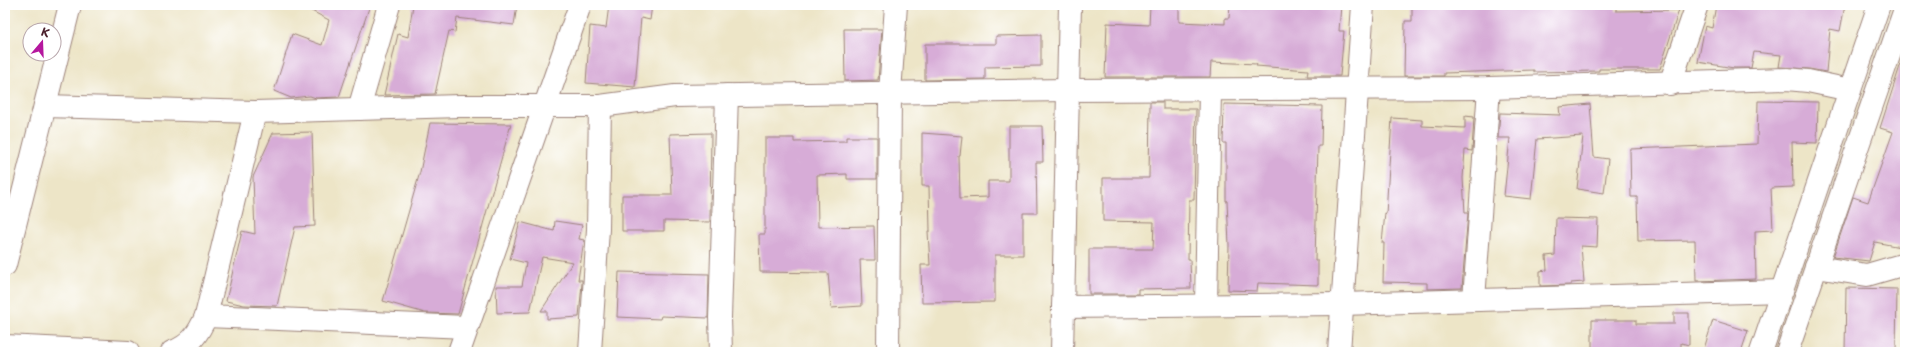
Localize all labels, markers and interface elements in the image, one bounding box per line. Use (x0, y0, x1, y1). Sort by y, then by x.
north arrow (22, 22, 62, 62)
text: K (39, 23, 52, 41)

